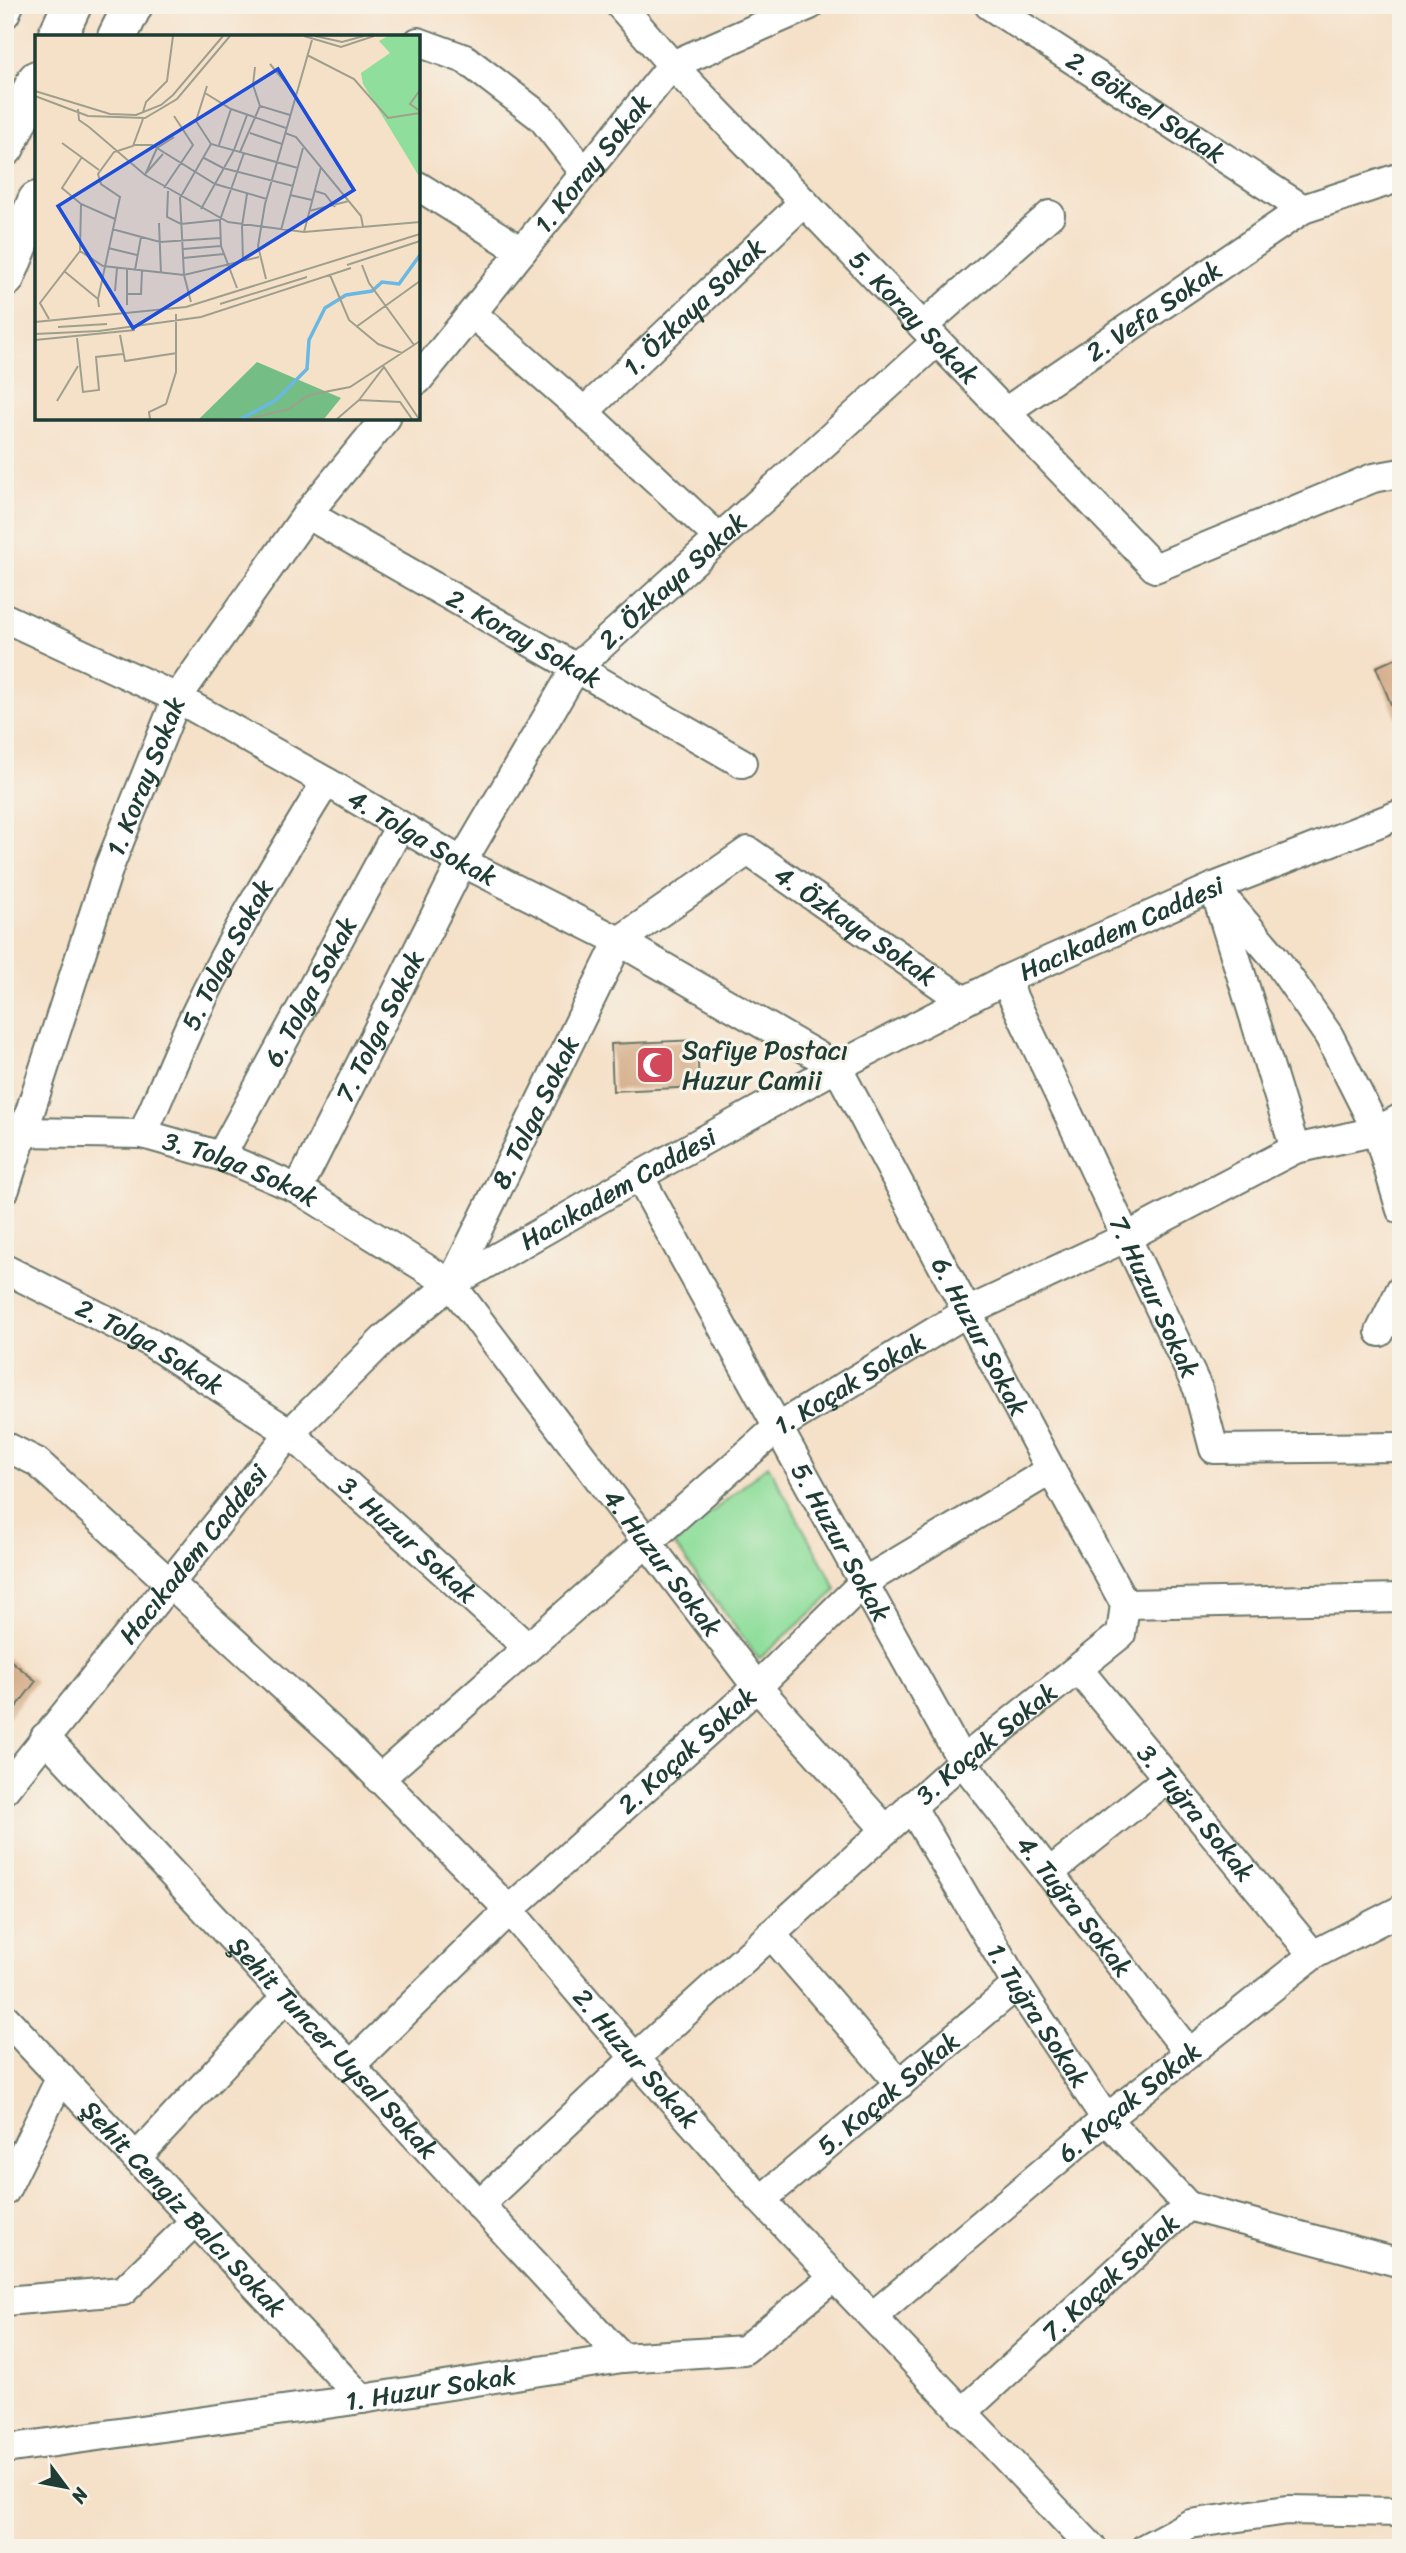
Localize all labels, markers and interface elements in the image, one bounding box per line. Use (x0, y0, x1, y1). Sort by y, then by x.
inset map (35, 35, 420, 420)
street label: 2. Göksel Sokak (1057, 38, 1235, 176)
street label: 1. Koray Sokak (522, 83, 663, 244)
street label: 1. Özkaya Sokak (611, 226, 777, 388)
street label: 5. Koray Sokak (837, 239, 991, 396)
street label: 2. Vefa Sokak (1076, 247, 1232, 374)
street label: 2. Özkaya Sokak (587, 500, 758, 661)
street label: 2. Koray Sokak (438, 575, 610, 701)
street label: 1. Koray Sokak (93, 689, 198, 863)
street label: 4. Tolga Sokak (339, 776, 505, 899)
street label: 4. Özkaya Sokak (764, 853, 947, 999)
street label: Hacıkadem Caddesi (1011, 862, 1231, 994)
street label: 5. Tolga Sokak (168, 870, 286, 1038)
street label: 6. Tolga Sokak (251, 908, 370, 1075)
street label: 7. Tolga Sokak (322, 942, 437, 1110)
place label: Safiye Postacı Huzur Camii (682, 1027, 848, 1103)
street label: 8. Tolga Sokak (478, 1028, 592, 1197)
mosque icon: Safiye Postacı Huzur Camii (634, 1044, 676, 1086)
street label: Hacıkadem Caddesi (511, 1114, 726, 1263)
street label: 3. Tolga Sokak (157, 1118, 328, 1220)
street label: 7. Huzur Sokak (1096, 1207, 1213, 1386)
street label: 6. Huzur Sokak (919, 1248, 1042, 1425)
street label: 2. Tolga Sokak (67, 1285, 233, 1407)
street label: 1. Koçak Sokak (765, 1319, 935, 1448)
street label: Hacıkadem Caddesi (106, 1453, 280, 1654)
street label: 5. Huzur Sokak (778, 1454, 904, 1630)
street label: 3. Huzur Sokak (327, 1464, 488, 1615)
street label: 4. Huzur Sokak (591, 1478, 734, 1647)
street label: 3. Koçak Sokak (904, 1670, 1068, 1817)
street label: 2. Koçak Sokak (606, 1674, 767, 1826)
street label: 3. Tuğra Sokak (1125, 1733, 1267, 1892)
street label: 4. Tuğra Sokak (1004, 1825, 1145, 1987)
street label: Şehit Tuncer Uysal Sokak (217, 1925, 450, 2170)
street label: 1. Tuğra Sokak (974, 1934, 1102, 2097)
street label: 2. Huzur Sokak (561, 1977, 711, 2140)
street label: 5. Koçak Sokak (806, 2019, 970, 2167)
street label: 6. Koçak Sokak (1046, 2029, 1211, 2174)
street label: Şehit Cengiz Balcı Sokak (69, 2089, 298, 2328)
street label: 7. Koçak Sokak (1030, 2201, 1190, 2353)
street label: 1. Huzur Sokak (343, 2352, 519, 2424)
north arrow (32, 2452, 102, 2522)
text: N (62, 2481, 98, 2511)

